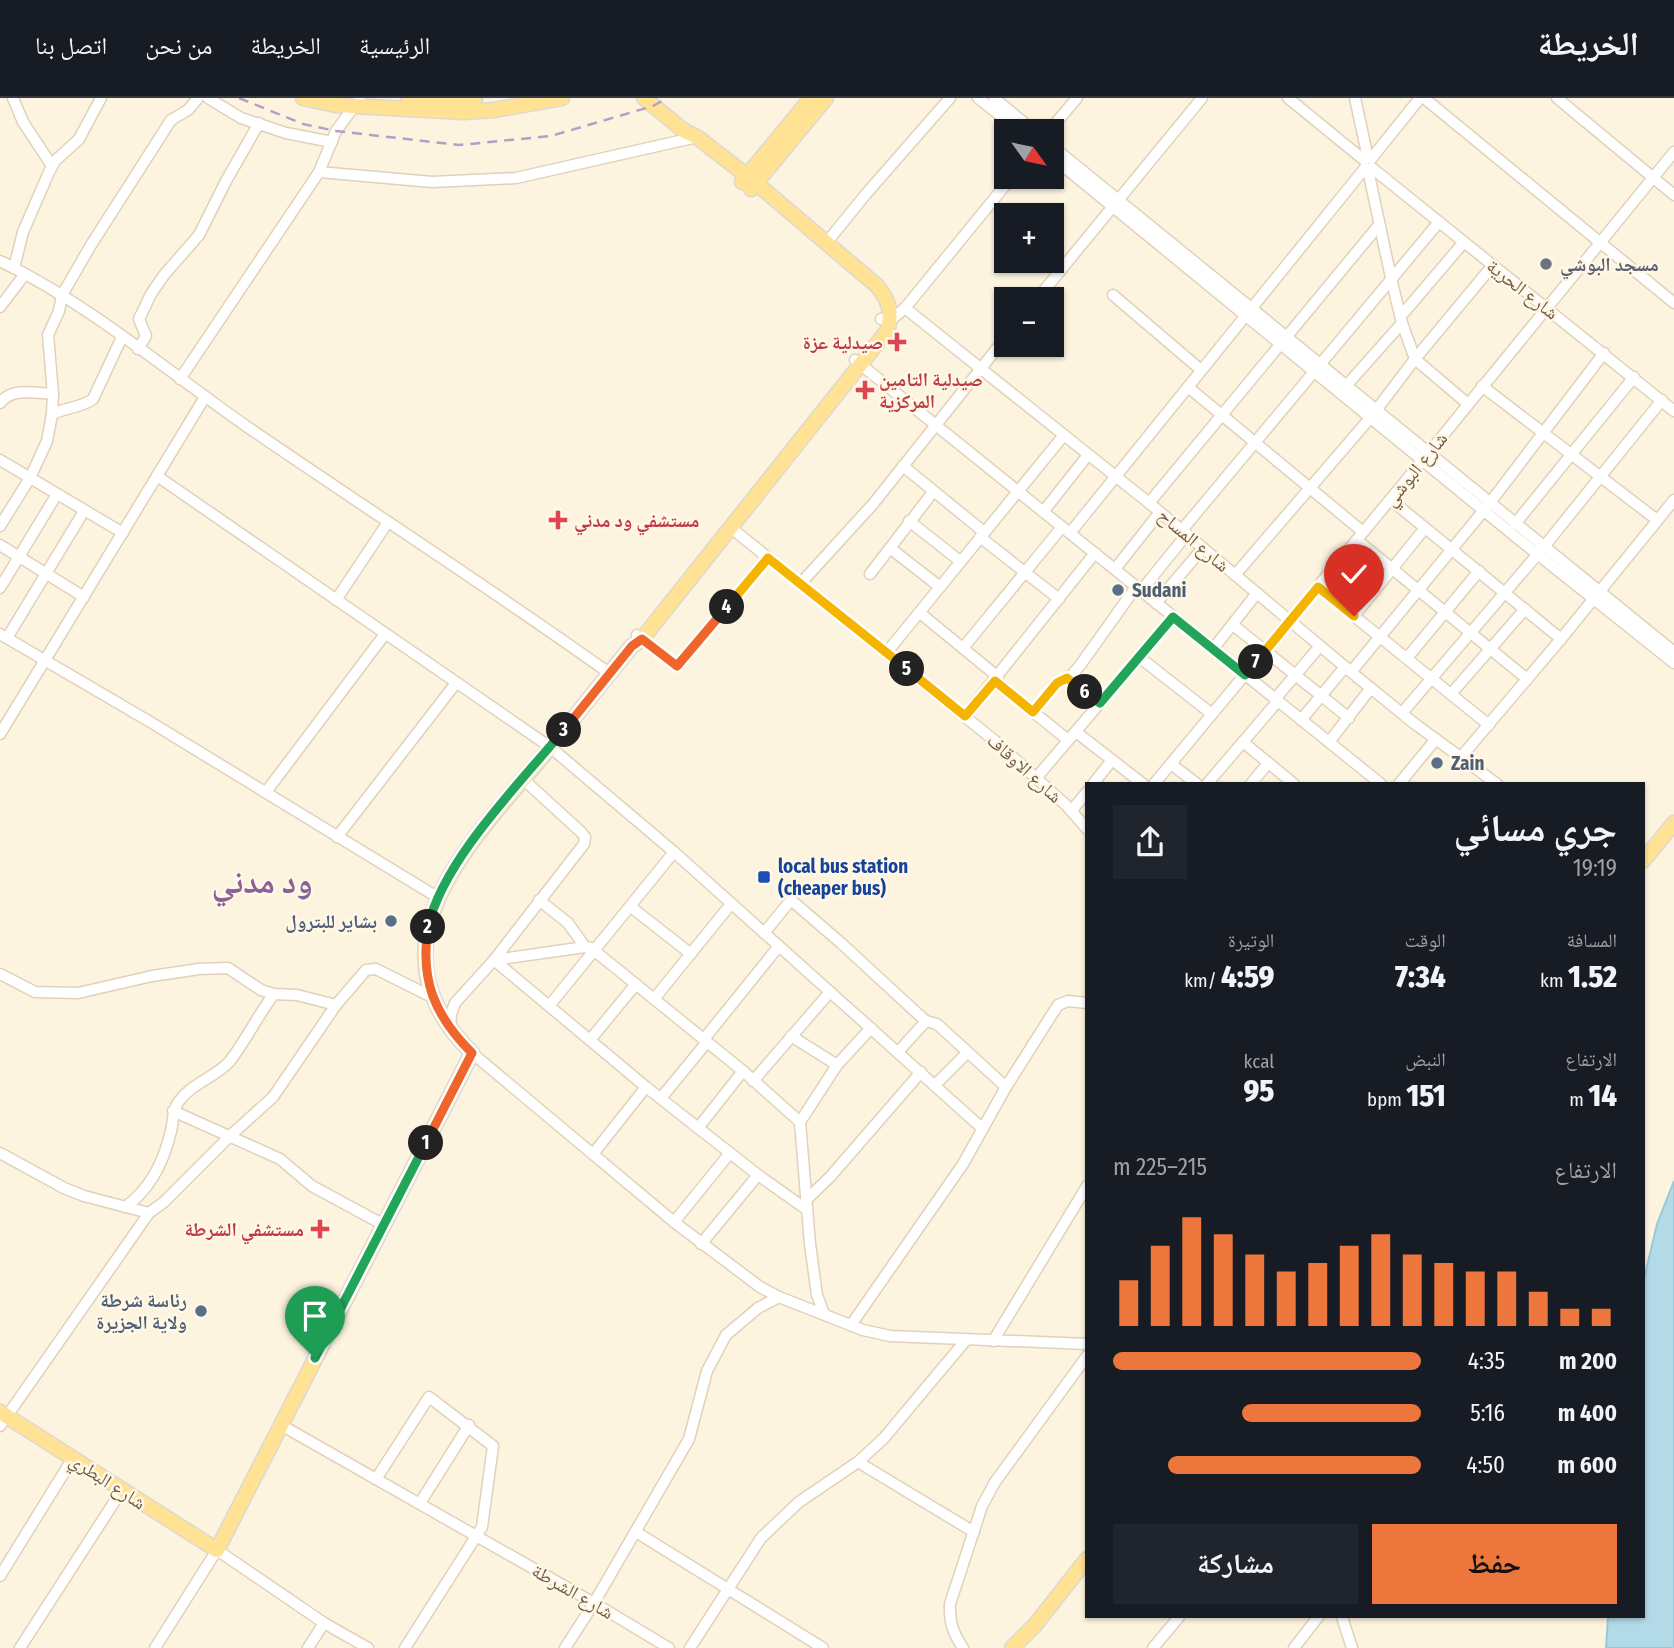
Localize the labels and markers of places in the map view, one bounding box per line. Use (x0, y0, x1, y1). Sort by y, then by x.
place label: مسجد البوشي (1560, 253, 1659, 280)
marker: مسجد البوشي (1538, 256, 1554, 272)
place label: صيدلية عزة (803, 331, 883, 354)
marker: صيدلية عزة (889, 334, 905, 350)
place label: صيدلية التامين المركزية (879, 368, 983, 413)
marker: صيدلية التامين المركزية (857, 382, 873, 398)
place label: مستشفي ود مدني (574, 509, 699, 536)
marker: مستشفي ود مدني (548, 510, 568, 530)
pin (1324, 544, 1384, 616)
place label: Sudani (1132, 579, 1186, 602)
marker: Sudani (1110, 582, 1126, 598)
pin: 4 (710, 589, 744, 624)
pin: 7 (1238, 644, 1274, 680)
pin: 5 (890, 652, 925, 686)
pin: 6 (1068, 674, 1102, 710)
pin: 3 (546, 712, 582, 748)
place label: Zain (1451, 752, 1484, 775)
marker: Zain (1429, 755, 1445, 771)
place label: local bus station (cheaper bus) (778, 855, 908, 900)
marker: local bus station (cheaper bus) (756, 869, 772, 885)
place label: بشاير للبترول (285, 910, 377, 933)
pin: 2 (410, 910, 446, 944)
marker: بشاير للبترول (383, 913, 399, 929)
pin: 1 (408, 1126, 444, 1160)
place label: مستشفي الشرطة (185, 1218, 304, 1245)
marker: مستشفي الشرطة (310, 1219, 330, 1239)
pin (285, 1286, 345, 1358)
place label: رئاسة شرطة ولاية الجزيرة (96, 1289, 187, 1334)
marker: رئاسة شرطة ولاية الجزيرة (193, 1303, 209, 1319)

